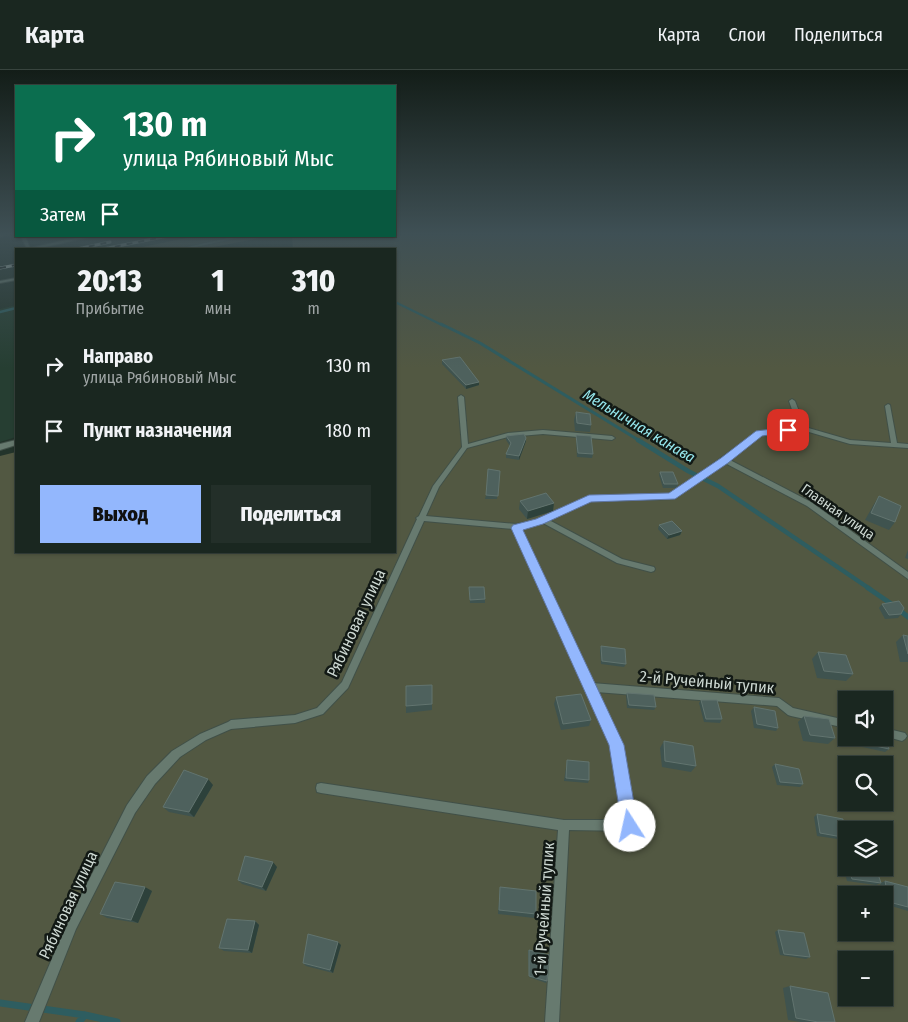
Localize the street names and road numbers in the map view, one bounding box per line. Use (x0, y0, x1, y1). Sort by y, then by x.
street label: Главная улица (798, 480, 878, 544)
street label: Рябиновая улица (323, 566, 389, 680)
street label: 2-й Ручейный тупик (639, 667, 776, 697)
street label: 1-й Ручейный тупик (530, 841, 558, 977)
street label: Рябиновая улица (35, 848, 101, 962)

